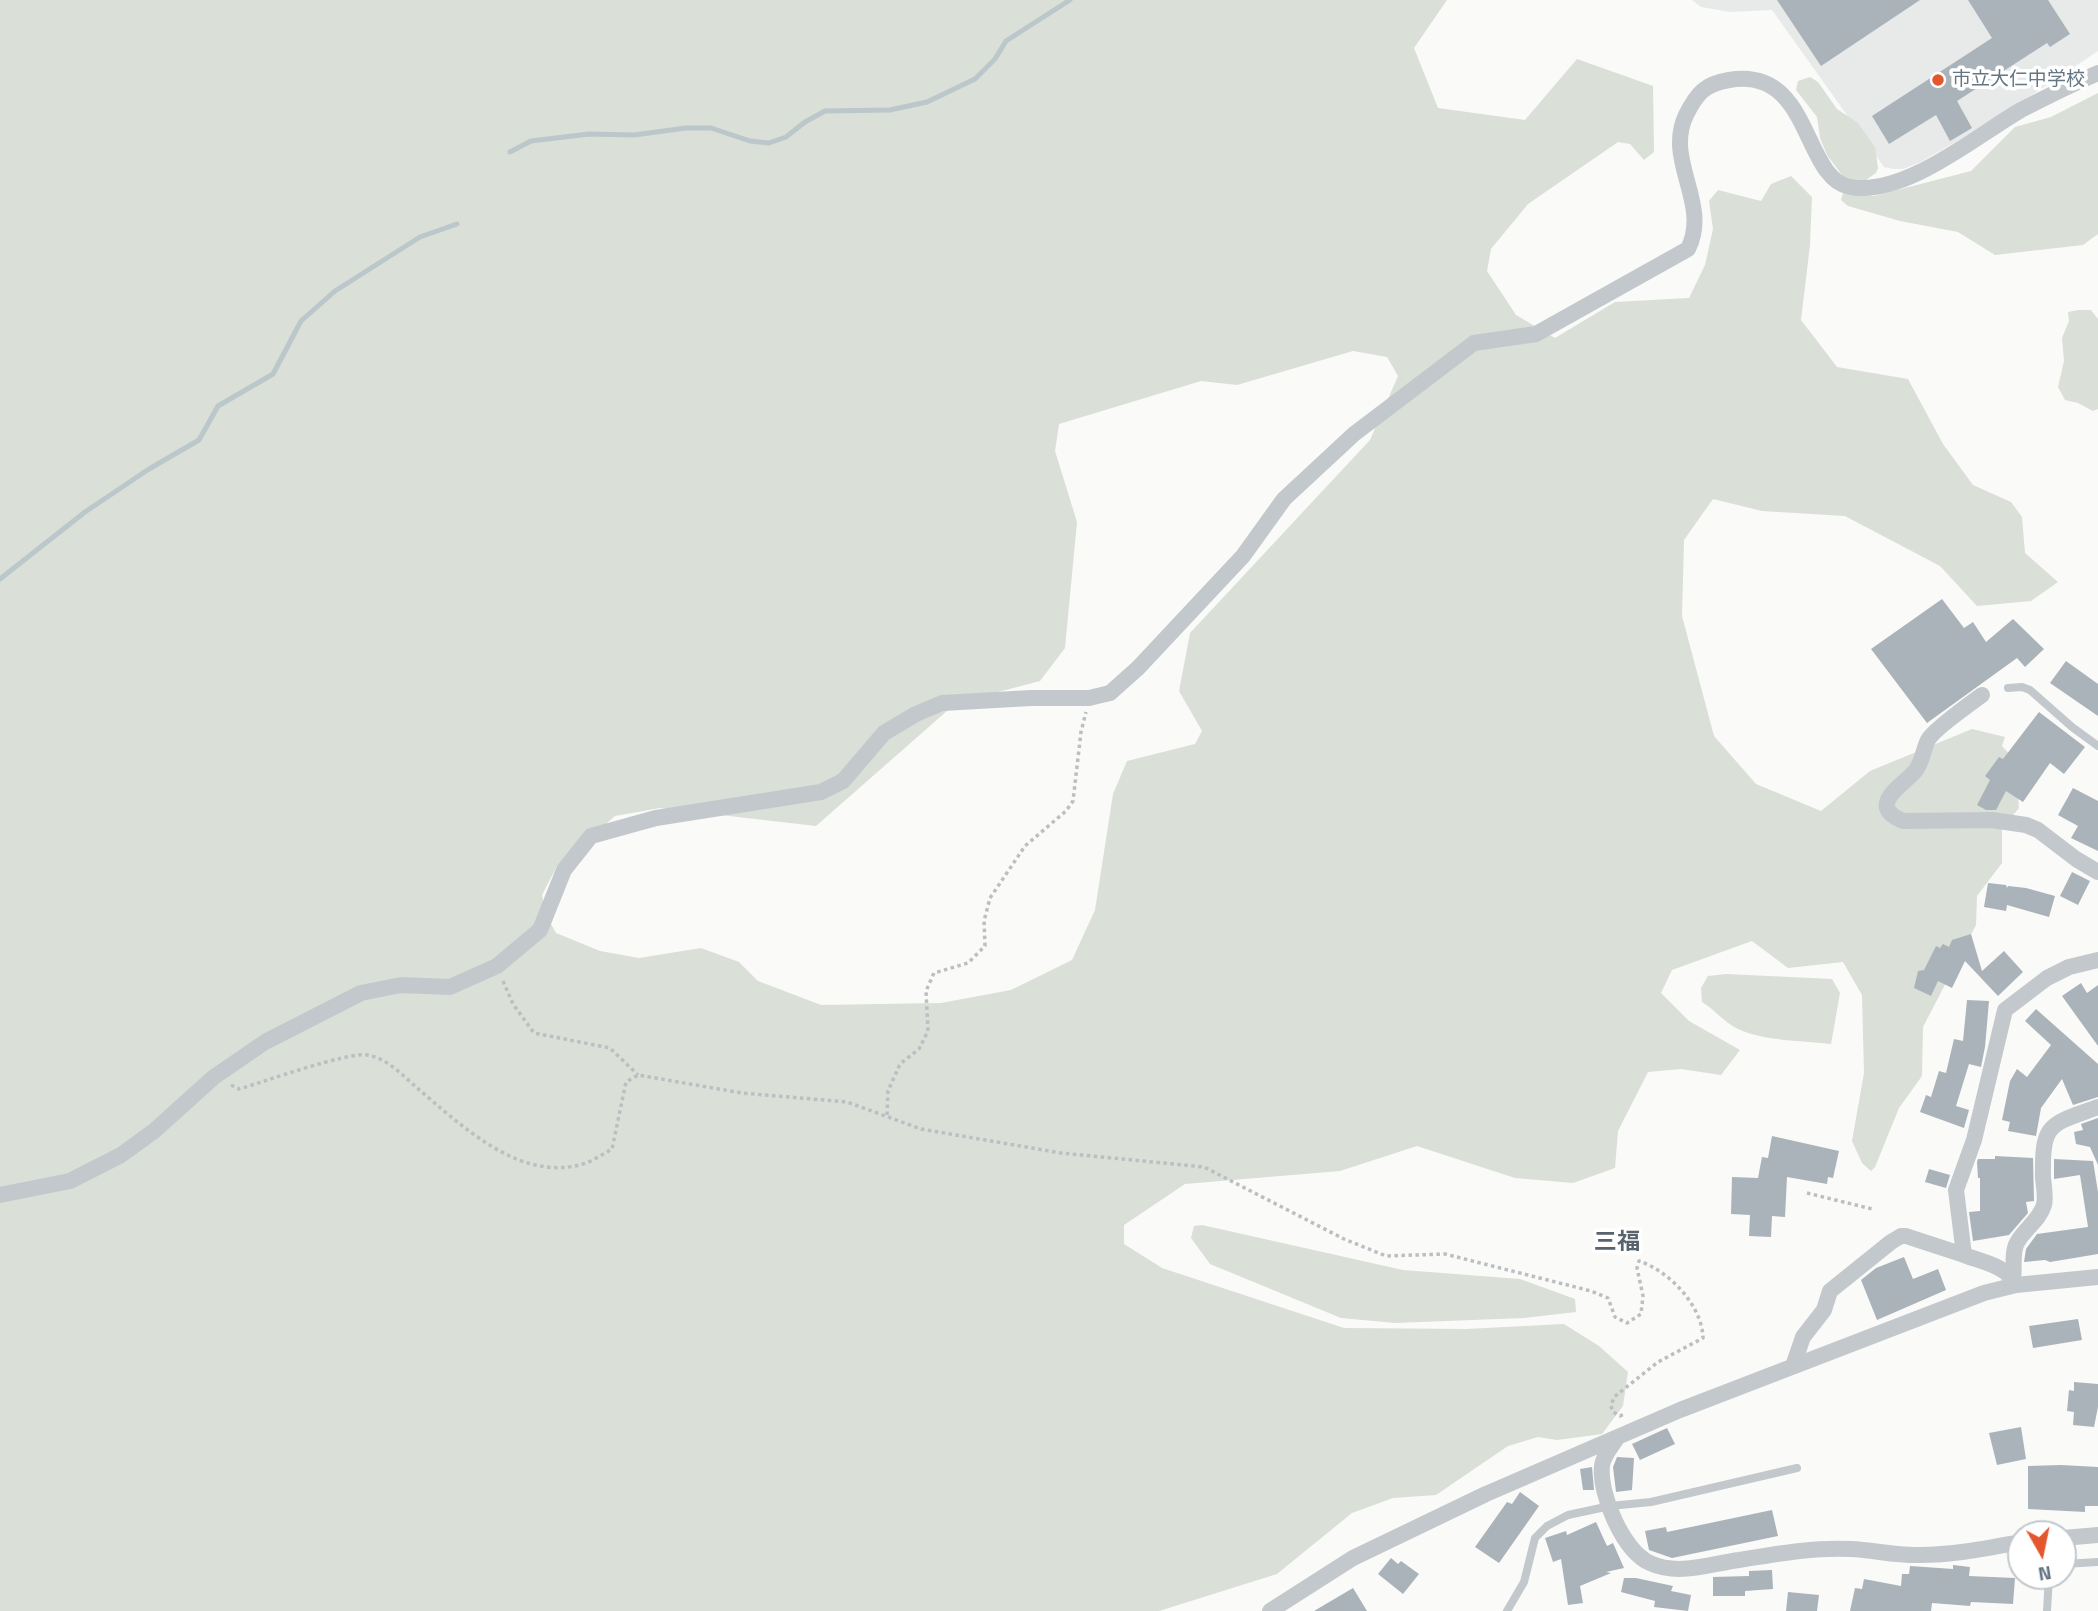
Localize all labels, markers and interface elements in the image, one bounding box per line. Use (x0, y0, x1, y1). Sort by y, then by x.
place label: 市立大仁中学校 (1952, 69, 2085, 91)
marker: 市立大仁中学校 (1930, 72, 1946, 88)
district label: 三福 (1594, 1229, 1640, 1257)
north arrow (2007, 1520, 2077, 1590)
text: N (2036, 1559, 2054, 1590)

